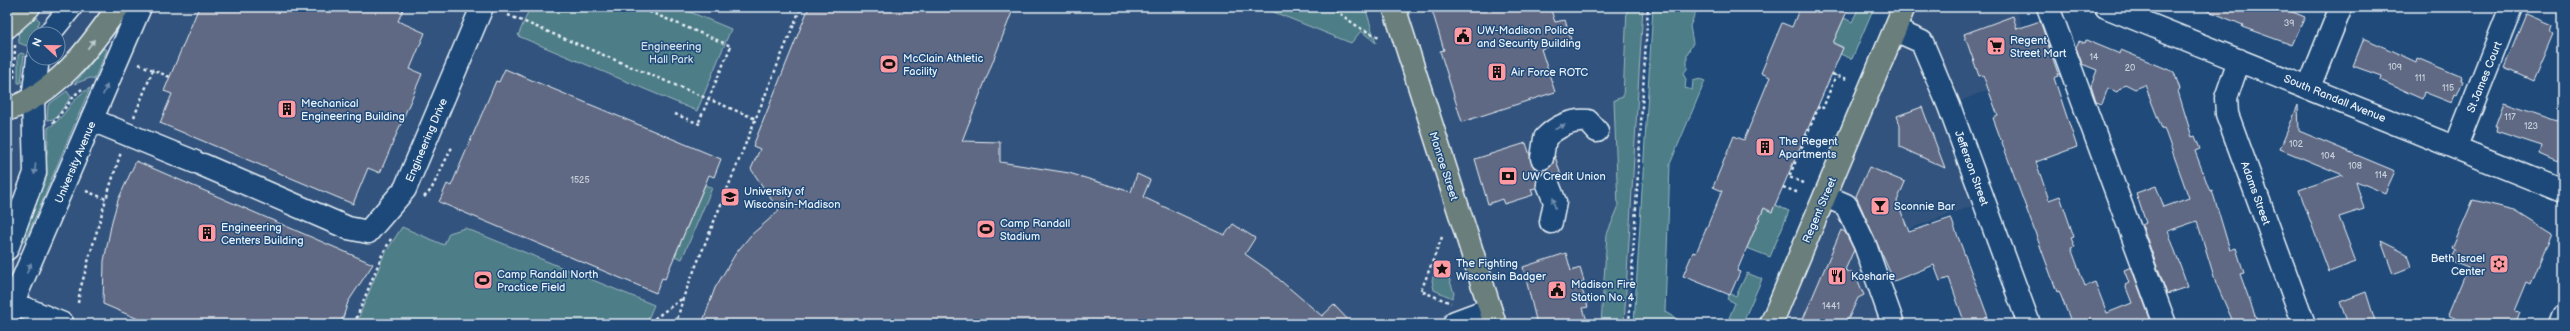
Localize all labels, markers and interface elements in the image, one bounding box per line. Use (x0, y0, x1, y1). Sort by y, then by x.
house number: 39 (2284, 18, 2294, 29)
place label: UW-Madison Police and Security Building (1477, 24, 1581, 50)
public building icon: UW-Madison Police and Security Building (1452, 25, 1474, 47)
north arrow (26, 26, 66, 66)
place label: Regent Street Mart (2010, 34, 2067, 60)
supermarket icon: Regent Street Mart (1985, 35, 2007, 57)
text: N (30, 36, 45, 49)
one-way arrow (87, 38, 96, 49)
street label: St James Court (2464, 39, 2505, 115)
park label: Engineering Hall Park (641, 40, 701, 66)
place label: McClain Athletic Facility (903, 52, 984, 78)
house number: 14 (2090, 52, 2099, 63)
sports icon: McClain Athletic Facility (878, 53, 900, 75)
building icon: Air Force ROTC (1486, 61, 1508, 83)
house number: 109 (2388, 62, 2402, 73)
house number: 20 (2125, 63, 2135, 74)
place label: Air Force ROTC (1511, 66, 1588, 79)
street label: South Randall Avenue (2282, 72, 2388, 125)
house number: 111 (2415, 73, 2425, 84)
house number: 115 (2442, 83, 2454, 94)
one-way arrow (102, 84, 108, 96)
street label: Engineering Drive (403, 96, 450, 184)
place label: Mechanical Engineering Building (301, 97, 405, 123)
building icon: Mechanical Engineering Building (276, 98, 298, 120)
house number: 117 (2504, 112, 2516, 123)
street label: University Avenue (52, 119, 99, 205)
house number: 123 (2524, 121, 2539, 132)
one-way arrow (1554, 124, 1566, 130)
street label: Jefferson Street (1952, 129, 1991, 208)
street label: Monroe Street (1426, 130, 1461, 203)
place label: The Regent Apartments (1779, 135, 1838, 161)
building icon: The Regent Apartments (1754, 136, 1776, 158)
house number: 102 (2289, 139, 2304, 150)
house number: 104 (2321, 151, 2336, 162)
street label: Adams Street (2238, 160, 2273, 227)
house number: 108 (2348, 161, 2362, 172)
one-way arrow (32, 163, 38, 175)
bank icon: UW Credit Union (1497, 165, 1519, 187)
place label: UW Credit Union (1522, 170, 1606, 183)
house number: 114 (2375, 170, 2388, 181)
house number: 1525 (570, 175, 590, 186)
street label: Regent Street (1800, 175, 1839, 245)
place label: University of Wisconsin-Madison (744, 185, 841, 211)
school or university icon: University of Wisconsin-Madison (719, 186, 741, 208)
bar icon: Sconnie Bar (1869, 195, 1891, 217)
one-way arrow (1550, 196, 1556, 209)
place label: Sconnie Bar (1894, 200, 1956, 213)
place label: Camp Randall Stadium (1000, 217, 1070, 243)
sports icon: Camp Randall Stadium (975, 218, 997, 240)
place label: Engineering Centers Building (221, 221, 304, 247)
building icon: Engineering Centers Building (196, 222, 218, 244)
place label: Beth Israel Center (2431, 252, 2486, 278)
synagogue icon: Beth Israel Center (2488, 253, 2510, 275)
place label: The Fighting Wisconsin Badger (1456, 257, 1547, 283)
place icon: The Fighting Wisconsin Badger (1431, 258, 1453, 280)
one-way arrow (26, 262, 32, 274)
restaurant icon: Kosharie (1826, 265, 1848, 287)
place label: Camp Randall North Practice Field (497, 268, 598, 294)
sports icon: Camp Randall North Practice Field (472, 269, 494, 291)
place label: Kosharie (1851, 270, 1896, 283)
place label: Madison Fire Station No. 4 (1571, 278, 1636, 304)
public building icon: Madison Fire Station No. 4 (1546, 279, 1568, 301)
house number: 1441 (1822, 301, 1840, 312)

